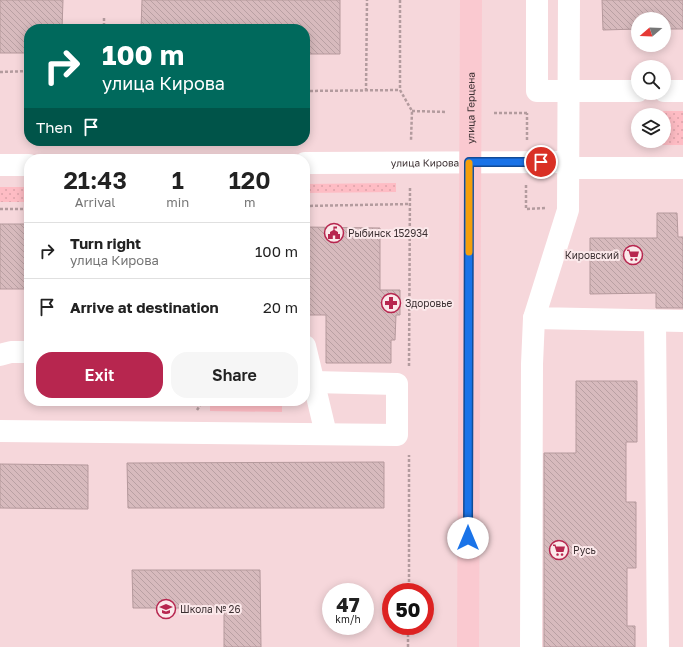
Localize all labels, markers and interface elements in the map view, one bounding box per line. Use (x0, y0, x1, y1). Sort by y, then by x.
north arrow (631, 12, 671, 52)
map controls (631, 12, 671, 148)
text: 100 m (102, 38, 184, 71)
icon: right (36, 40, 88, 92)
button: search (631, 60, 671, 100)
text: улица Кирова (102, 72, 225, 94)
street label: улица Герцена (464, 72, 477, 144)
button: layers (631, 108, 671, 148)
icon: arrive (80, 116, 102, 138)
text: Then (36, 118, 72, 136)
pin (524, 145, 558, 179)
icon: arrive (530, 151, 552, 173)
street label: улица Кирова (391, 156, 459, 169)
text: 21:43 (63, 165, 127, 194)
text: 1 (172, 165, 184, 194)
text: 120 (229, 165, 271, 194)
text: Arrival (75, 194, 116, 210)
text: min (166, 194, 189, 210)
text: m (244, 194, 255, 210)
public building icon: Рыбинск 152934 (323, 222, 345, 244)
place label: Рыбинск 152934 (348, 227, 428, 239)
text: Turn right (70, 234, 141, 252)
icon: right (36, 240, 58, 262)
text: 100 m (255, 242, 298, 260)
supermarket icon: Кировский (622, 244, 644, 266)
place label: Кировский (565, 249, 619, 261)
text: улица Кирова (70, 252, 159, 268)
pharmacy icon: Здоровье (380, 292, 402, 314)
icon: arrive (36, 296, 58, 318)
place label: Здоровье (405, 297, 452, 309)
text: Arrive at destination (70, 298, 219, 316)
text: 20 m (263, 298, 298, 316)
button: Exit (36, 352, 163, 398)
button: Share (171, 352, 298, 398)
position arrow (447, 517, 489, 559)
supermarket icon: Русь (548, 539, 570, 561)
place label: Русь (573, 544, 596, 556)
speed limit sign: 50 (382, 583, 434, 635)
text: 47 (336, 592, 360, 616)
school or university icon: Школа № 26 (155, 598, 177, 620)
place label: Школа № 26 (180, 603, 240, 615)
text: km/h (335, 613, 361, 625)

